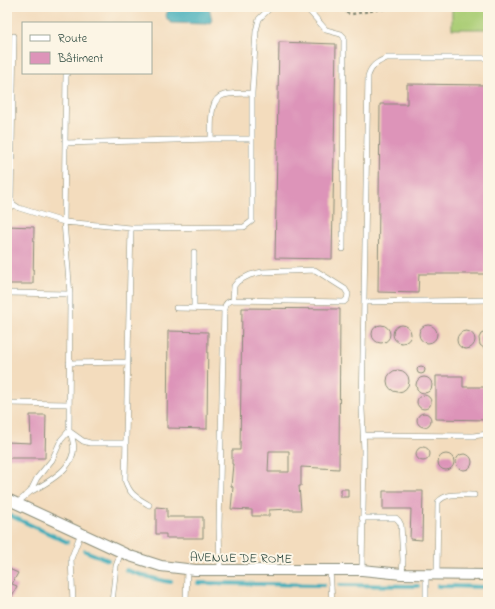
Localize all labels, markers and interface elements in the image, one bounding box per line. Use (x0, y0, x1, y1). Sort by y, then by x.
legend (22, 22, 152, 74)
text: Route (58, 30, 88, 48)
text: Bâtiment (57, 50, 103, 68)
street label: AVENUE DE ROME (190, 548, 292, 569)

